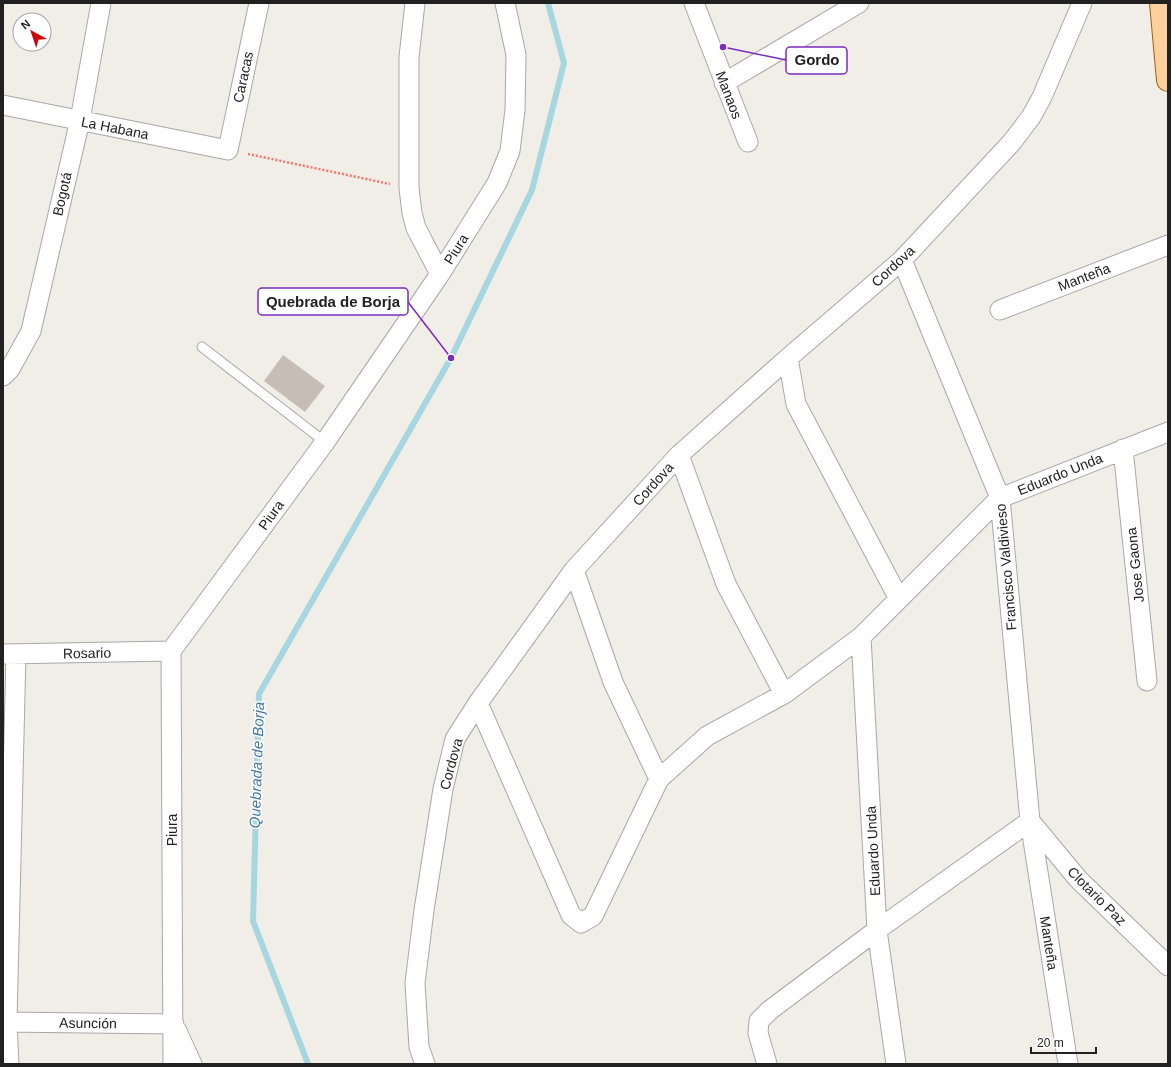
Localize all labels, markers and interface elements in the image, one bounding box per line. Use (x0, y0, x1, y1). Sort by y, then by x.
north arrow (12, 12, 52, 52)
text: N (19, 17, 33, 31)
callout: Gordo (786, 47, 847, 74)
street label: Caracas (230, 50, 256, 104)
text: Gordo (795, 51, 840, 68)
street label: Manaos (713, 69, 745, 121)
street label: La Habana (80, 114, 150, 142)
street label: Bogotá (49, 170, 75, 217)
street label: Piura (441, 231, 472, 267)
street label: Cordova (868, 242, 918, 290)
street label: Manteña (1056, 260, 1112, 294)
callout: Quebrada de Borja (258, 288, 408, 315)
text: Quebrada de Borja (266, 293, 401, 310)
street label: Eduardo Unda (1015, 450, 1105, 498)
street label: Cordova (629, 459, 677, 509)
street label: Piura (255, 497, 287, 533)
street label: Francisco Valdivieso (992, 503, 1020, 631)
street label: Jose Gaona (1123, 526, 1147, 603)
street label: Rosario (63, 645, 111, 661)
water label: Quebrada de Borja (246, 701, 267, 829)
street label: Cordova (436, 736, 466, 792)
street label: Eduardo Unda (863, 805, 883, 897)
street label: Piura (164, 813, 180, 846)
street label: Clotario Paz (1064, 863, 1130, 929)
street label: Manteña (1037, 915, 1061, 971)
street label: Asunción (59, 1014, 117, 1032)
scale bar (1031, 1029, 1096, 1055)
text: 20 m (1037, 1036, 1064, 1050)

